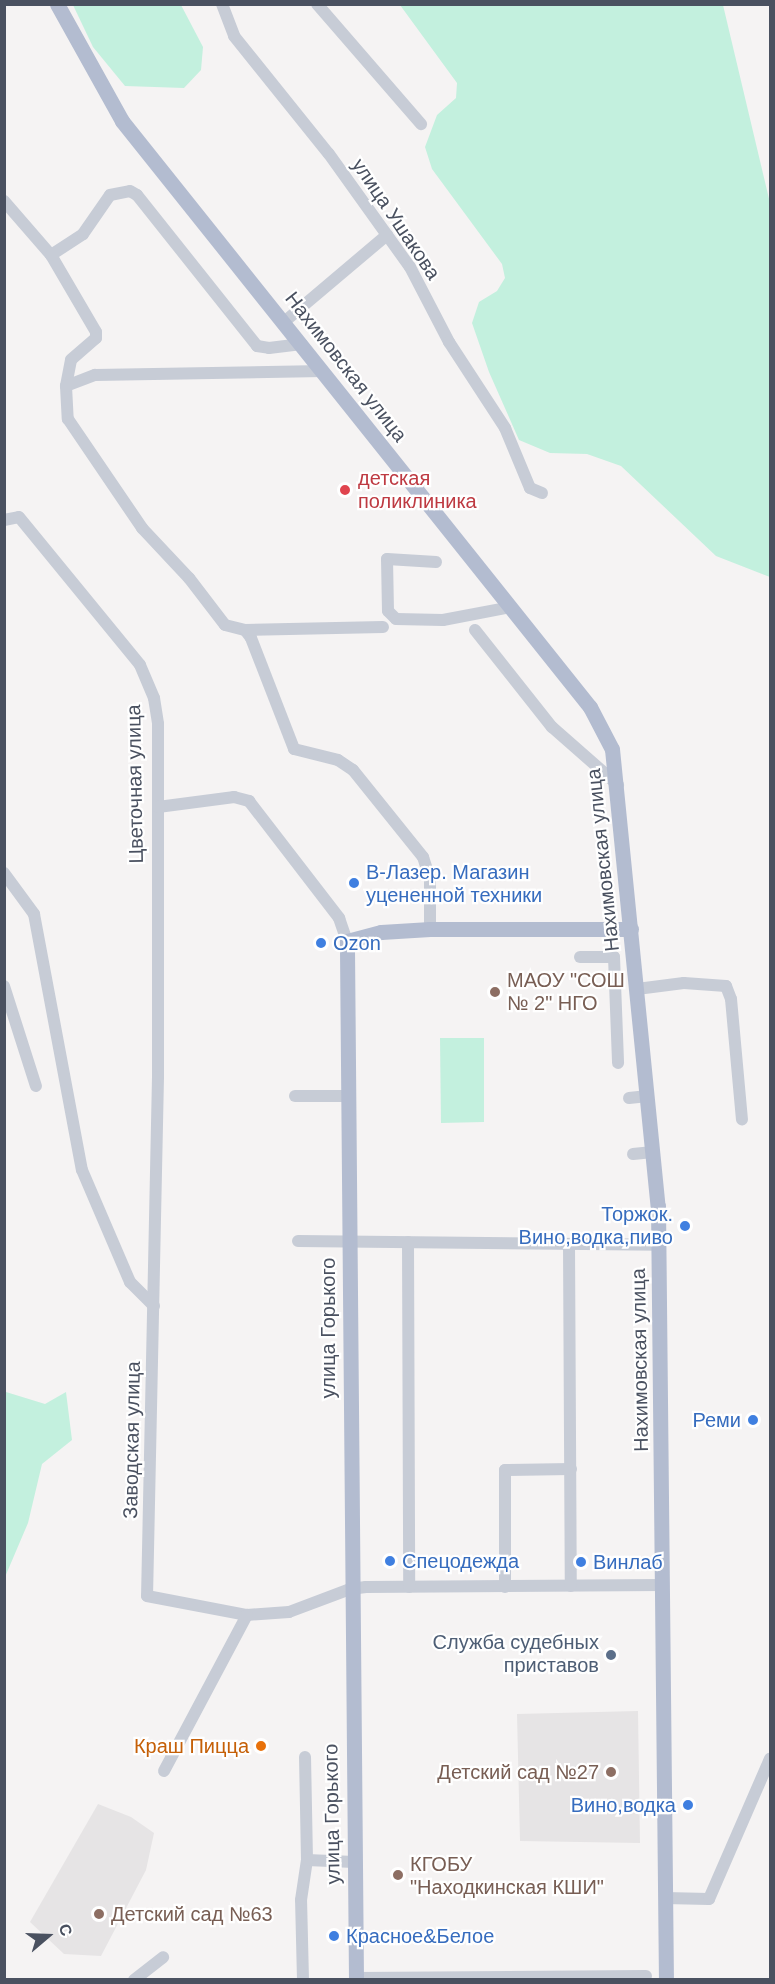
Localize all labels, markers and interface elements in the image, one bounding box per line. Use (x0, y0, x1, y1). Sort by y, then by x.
street label: улица Ушакова (347, 154, 445, 284)
street label: Нахимовская улица (280, 287, 412, 447)
place label: детская поликлиника (358, 466, 477, 513)
marker: детская поликлиника (336, 481, 354, 499)
street label: Цветочная улица (122, 704, 148, 864)
street label: Нахимовская улица (581, 767, 625, 953)
place label: В-Лазер. Магазин уцененной техники (366, 860, 542, 907)
marker: В-Лазер. Магазин уцененной техники (347, 876, 361, 890)
place label: Ozon (333, 931, 381, 955)
marker: Ozon (314, 936, 328, 950)
place label: МАОУ "СОШ № 2" НГО (507, 969, 625, 1016)
marker: МАОУ "СОШ № 2" НГО (488, 985, 502, 999)
place label: Торжок. Вино,водка,пиво (519, 1202, 673, 1249)
marker: Торжок. Вино,водка,пиво (678, 1219, 692, 1233)
street label: улица Горького (316, 1258, 340, 1398)
street label: Нахимовская улица (626, 1268, 654, 1452)
street label: Заводская улица (119, 1361, 145, 1519)
place label: Реми (692, 1408, 741, 1432)
marker: Реми (746, 1413, 760, 1427)
place label: Спецодежда (402, 1549, 519, 1573)
place label: Винлаб (593, 1550, 663, 1574)
marker: Спецодежда (383, 1554, 397, 1568)
marker: Винлаб (574, 1555, 588, 1569)
place label: Служба судебных приставов (433, 1631, 599, 1678)
marker: Служба судебных приставов (604, 1648, 618, 1662)
place label: Краш Пицца (134, 1734, 249, 1758)
marker: Краш Пицца (254, 1739, 268, 1753)
street label: улица Горького (319, 1743, 345, 1885)
place label: Детский сад №27 (437, 1760, 599, 1784)
marker: Детский сад №27 (604, 1765, 618, 1779)
place label: Вино,водка (571, 1793, 676, 1817)
marker: Вино,водка (681, 1798, 695, 1812)
place label: КГОБУ "Находкинская КШИ" (410, 1852, 604, 1899)
marker: КГОБУ "Находкинская КШИ" (391, 1868, 405, 1882)
place label: Детский сад №63 (111, 1902, 273, 1926)
north arrow (18, 1906, 78, 1966)
marker: Детский сад №63 (92, 1907, 106, 1921)
text: С (56, 1922, 75, 1938)
place label: Красное&Белое (346, 1924, 494, 1948)
marker: Красное&Белое (327, 1929, 341, 1943)

